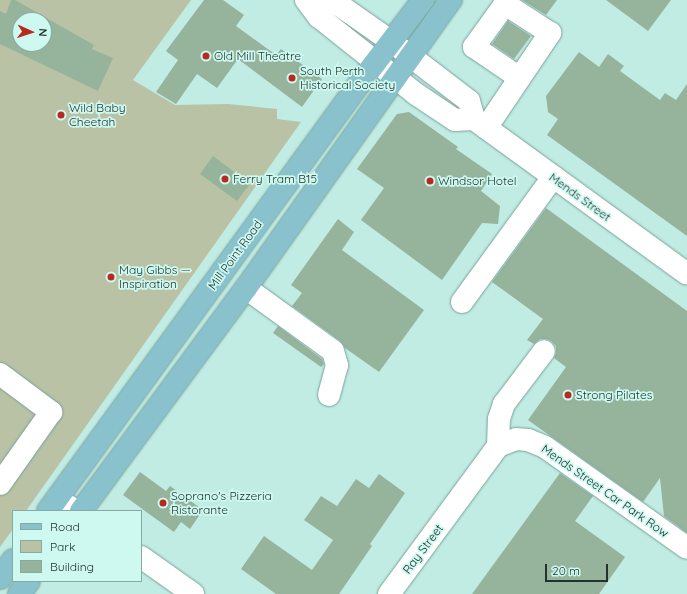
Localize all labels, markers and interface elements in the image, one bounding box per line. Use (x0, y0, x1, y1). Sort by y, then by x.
north arrow (12, 12, 52, 52)
text: N (36, 28, 50, 37)
place label: Old Mill Theatre (214, 49, 301, 63)
marker: Old Mill Theatre (201, 51, 211, 61)
place label: South Perth Historical Society (300, 64, 395, 92)
marker: South Perth Historical Society (287, 73, 297, 83)
place label: Wild Baby Cheetah (69, 101, 126, 129)
marker: Wild Baby Cheetah (56, 110, 66, 120)
street label: Mends Street (546, 170, 614, 224)
place label: Ferry Tram B15 (233, 172, 317, 186)
marker: Ferry Tram B15 (220, 174, 230, 184)
place label: Windsor Hotel (438, 174, 517, 188)
marker: Windsor Hotel (425, 176, 435, 186)
street label: Mill Point Road (205, 218, 265, 292)
place label: May Gibbs — Inspiration (119, 263, 191, 291)
marker: May Gibbs — Inspiration (106, 272, 116, 282)
place label: Strong Pilates (576, 388, 652, 402)
marker: Strong Pilates (563, 390, 573, 400)
street label: Mends Street Car Park Row (539, 442, 671, 540)
place label: Soprano's Pizzeria Ristorante (171, 489, 272, 517)
marker: Soprano's Pizzeria Ristorante (158, 498, 168, 508)
legend (12, 510, 142, 582)
text: Road (50, 519, 80, 534)
street label: Ray Street (400, 521, 446, 577)
text: Park (50, 539, 75, 554)
scale bar (547, 556, 610, 582)
text: Building (50, 559, 94, 574)
text: 20 m (552, 563, 580, 578)

